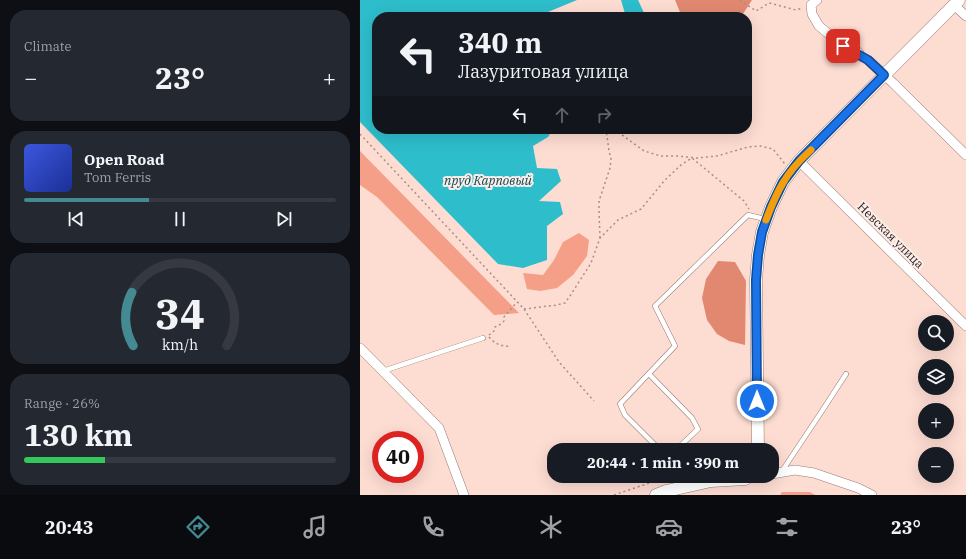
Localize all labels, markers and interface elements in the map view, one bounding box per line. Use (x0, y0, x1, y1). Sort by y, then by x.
text: 340 m (458, 24, 542, 61)
icon: left (392, 28, 444, 80)
pin (826, 29, 860, 63)
icon: arrive (832, 35, 854, 57)
text: Climate (24, 38, 71, 55)
text: 23° (155, 58, 205, 97)
text: Лазуритовая улица (458, 60, 629, 83)
text: − (24, 63, 37, 92)
text: + (323, 63, 336, 92)
icon: left (509, 104, 531, 126)
icon: ahead (551, 104, 573, 126)
icon: right (593, 104, 615, 126)
text: Open Road (84, 150, 164, 169)
text: Tom Ferris (84, 169, 151, 186)
water label: пруд Карповый (444, 172, 533, 189)
street label: Невская улица (855, 199, 928, 272)
icon: previous (65, 208, 87, 230)
icon: pause (169, 208, 191, 230)
icon: next (273, 208, 295, 230)
text: 34 (155, 286, 205, 340)
map controls (918, 315, 954, 483)
button: search (918, 315, 954, 351)
text: km/h (162, 335, 198, 354)
button: layers (918, 359, 954, 395)
position arrow (736, 380, 778, 422)
text: Range · 26% (24, 395, 100, 412)
button: + (918, 403, 954, 439)
text: 130 km (24, 415, 133, 454)
speed limit sign: 40 (372, 431, 424, 483)
button: − (918, 447, 954, 483)
text: 20:44 · 1 min · 390 m (587, 453, 739, 472)
icon: directions (184, 513, 212, 541)
icon: music (301, 513, 329, 541)
icon: phone (419, 513, 447, 541)
icon: climate (537, 513, 565, 541)
icon: car (655, 513, 683, 541)
icon: filters (773, 513, 801, 541)
text: 20:43 (45, 516, 94, 539)
text: 23° (891, 516, 921, 539)

